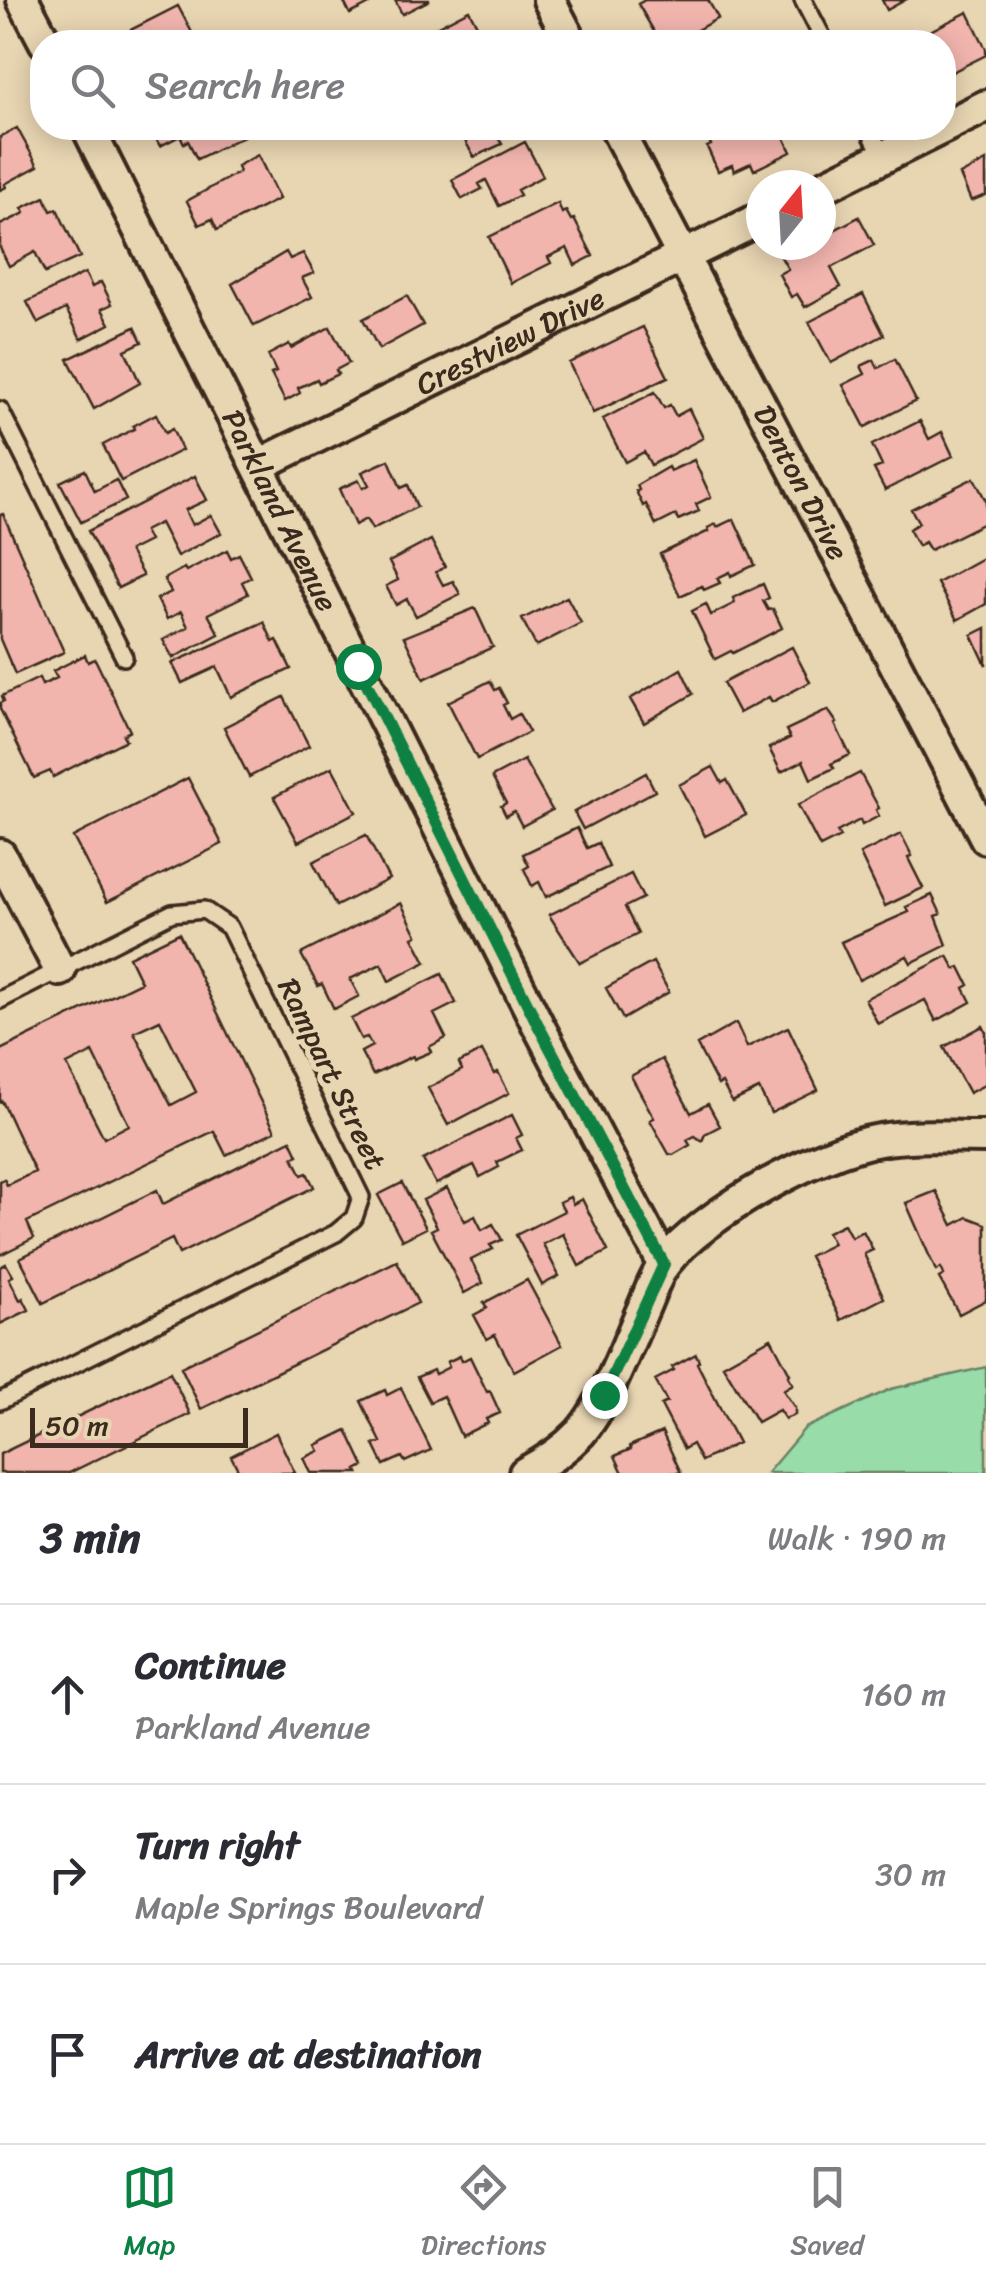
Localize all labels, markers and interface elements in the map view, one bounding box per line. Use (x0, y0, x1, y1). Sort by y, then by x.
search box (30, 30, 956, 140)
text: Search here (145, 52, 345, 119)
icon: search (65, 58, 120, 113)
north arrow (746, 170, 836, 260)
street label: Crestview Drive (406, 272, 614, 411)
street label: Denton Drive (738, 395, 864, 571)
street label: Parkland Avenue (206, 400, 354, 621)
route start (336, 644, 382, 690)
street label: Rampart Street (262, 968, 402, 1180)
route end (582, 1373, 628, 1419)
text: 50 m (45, 1401, 109, 1450)
scale bar (30, 1403, 248, 1448)
text: 3 min (40, 1501, 140, 1575)
text: Walk · 190 m (767, 1510, 946, 1567)
text: Continue (135, 1632, 286, 1699)
text: 160 m (861, 1666, 946, 1723)
icon: ahead (40, 1667, 95, 1722)
text: Parkland Avenue (135, 1699, 370, 1756)
text: Turn right (135, 1812, 300, 1879)
text: 30 m (875, 1846, 946, 1903)
icon: right (40, 1847, 95, 1902)
text: Maple Springs Boulevard (135, 1879, 482, 1936)
text: Arrive at destination (135, 2021, 482, 2088)
icon: arrive (40, 2027, 95, 2082)
tab: Map (122, 2160, 177, 2269)
tab: Directions (421, 2160, 546, 2269)
tab: Saved (790, 2160, 864, 2269)

